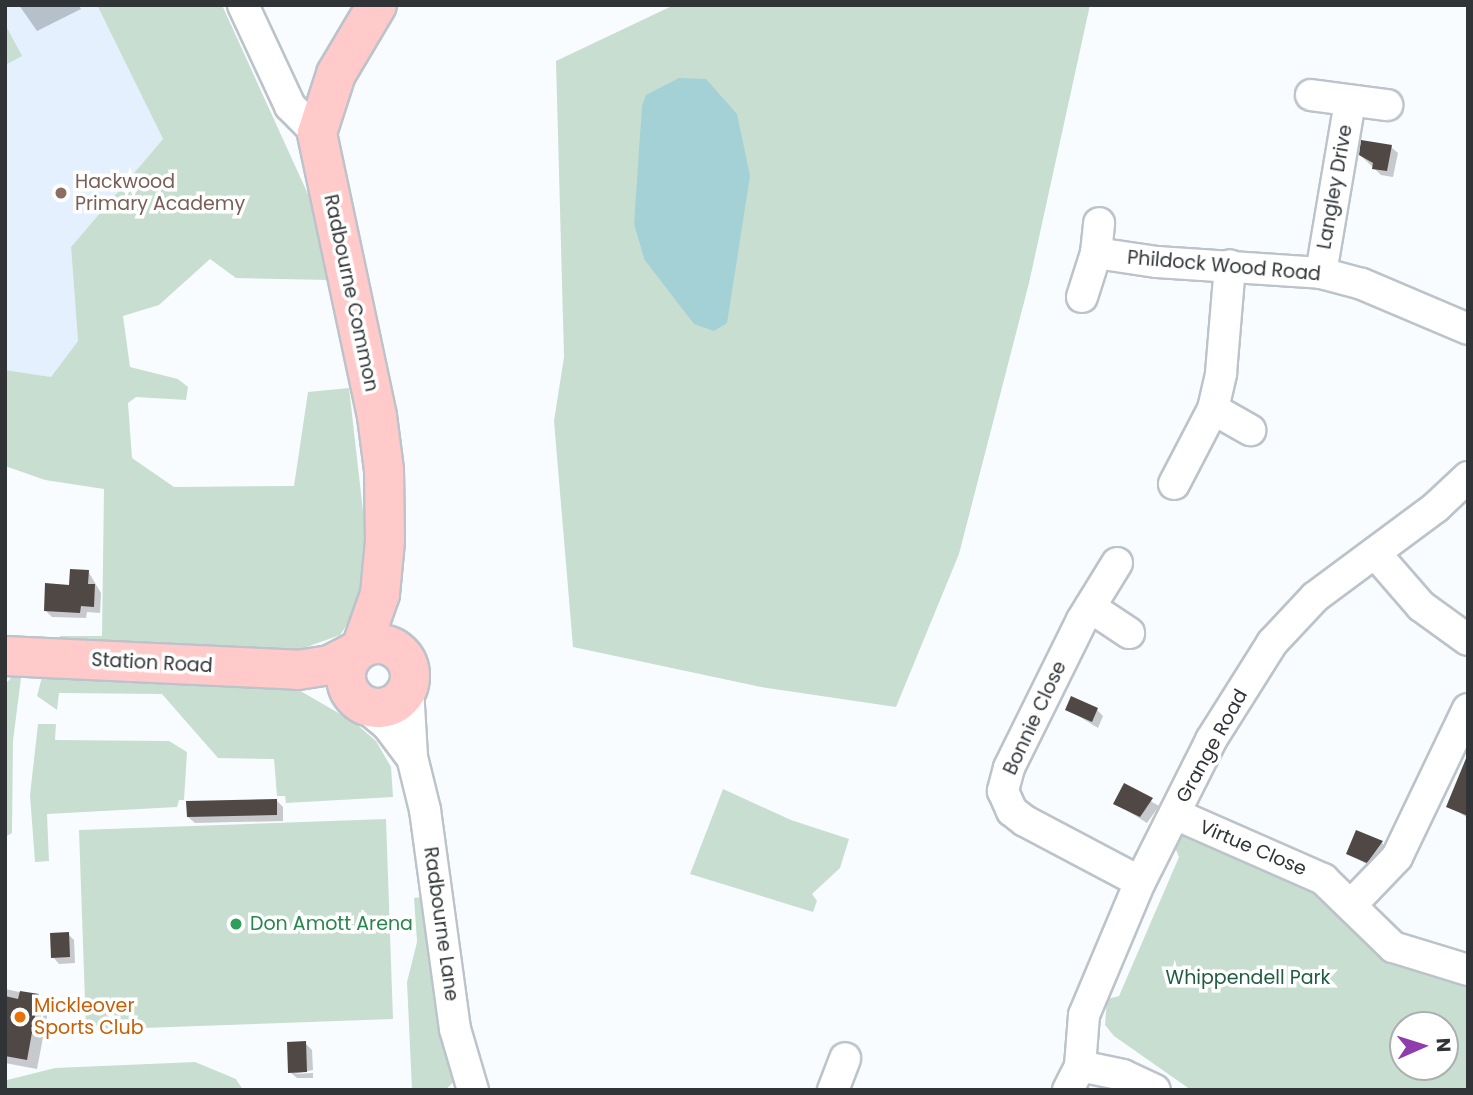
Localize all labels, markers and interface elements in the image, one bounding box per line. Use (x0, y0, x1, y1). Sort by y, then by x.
street label: Langley Drive (1313, 123, 1357, 251)
place label: Hackwood Primary Academy (75, 171, 245, 215)
marker: Hackwood Primary Academy (53, 185, 69, 201)
street label: Radbourne Common (319, 192, 383, 394)
street label: Phildock Wood Road (1126, 246, 1322, 286)
street label: Station Road (91, 648, 213, 678)
street label: Bonnie Close (999, 658, 1071, 778)
street label: Grange Road (1171, 685, 1253, 807)
street label: Virtue Close (1196, 815, 1310, 881)
street label: Radbourne Lane (419, 845, 463, 1003)
place label: Don Amott Arena (250, 913, 413, 935)
marker: Don Amott Arena (228, 916, 244, 932)
park label: Whippendell Park (1166, 967, 1330, 989)
place label: Mickleover Sports Club (34, 995, 143, 1039)
marker: Mickleover Sports Club (12, 1009, 28, 1025)
north arrow (1389, 1011, 1459, 1081)
text: N (1430, 1037, 1457, 1053)

